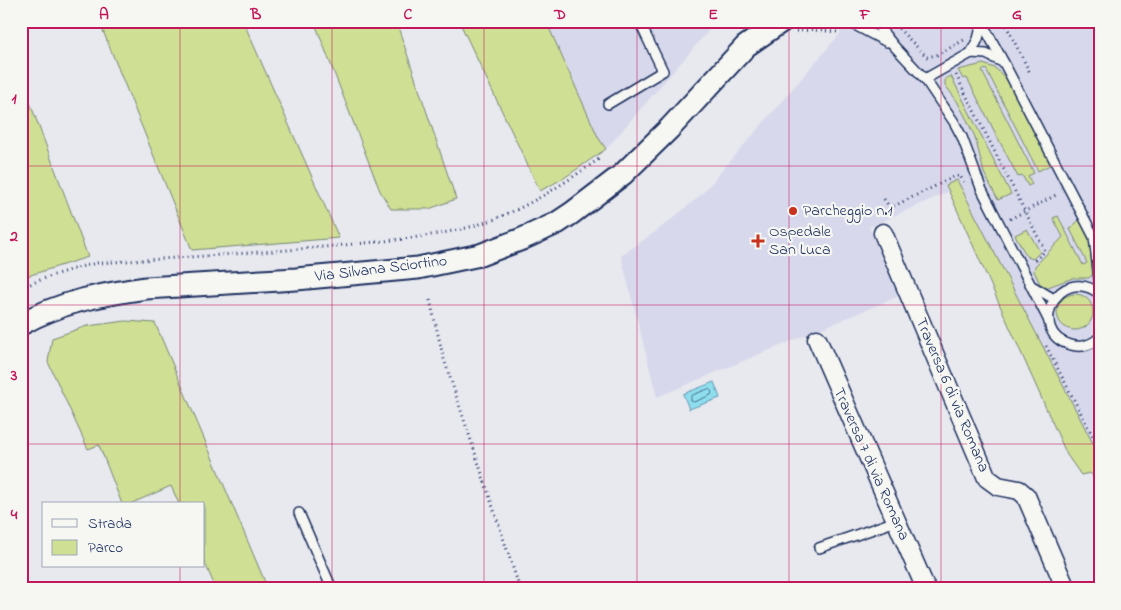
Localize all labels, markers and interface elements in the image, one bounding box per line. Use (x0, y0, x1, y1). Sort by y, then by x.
text: A (99, 3, 109, 27)
text: B (250, 3, 262, 27)
text: C (404, 3, 413, 27)
text: D (553, 3, 566, 27)
text: E (708, 3, 718, 27)
text: F (859, 3, 871, 27)
text: G (1012, 3, 1022, 27)
text: 1 (11, 87, 17, 111)
place label: Parcheggio n.1 (803, 199, 893, 223)
marker: Parcheggio n.1 (787, 205, 799, 217)
place label: Ospedale San Luca (769, 220, 832, 262)
text: 2 (9, 225, 18, 249)
marker: Ospedale San Luca (751, 234, 765, 248)
street label: Via Silvana Sciortino (313, 249, 448, 289)
street label: Traversa 6 di via Romana (909, 314, 995, 476)
text: 3 (10, 364, 18, 388)
street label: Traversa 7 di via Romana (826, 384, 916, 544)
legend (42, 502, 205, 568)
text: 4 (10, 503, 18, 527)
text: Strada (88, 513, 132, 535)
text: Parco (88, 537, 123, 559)

